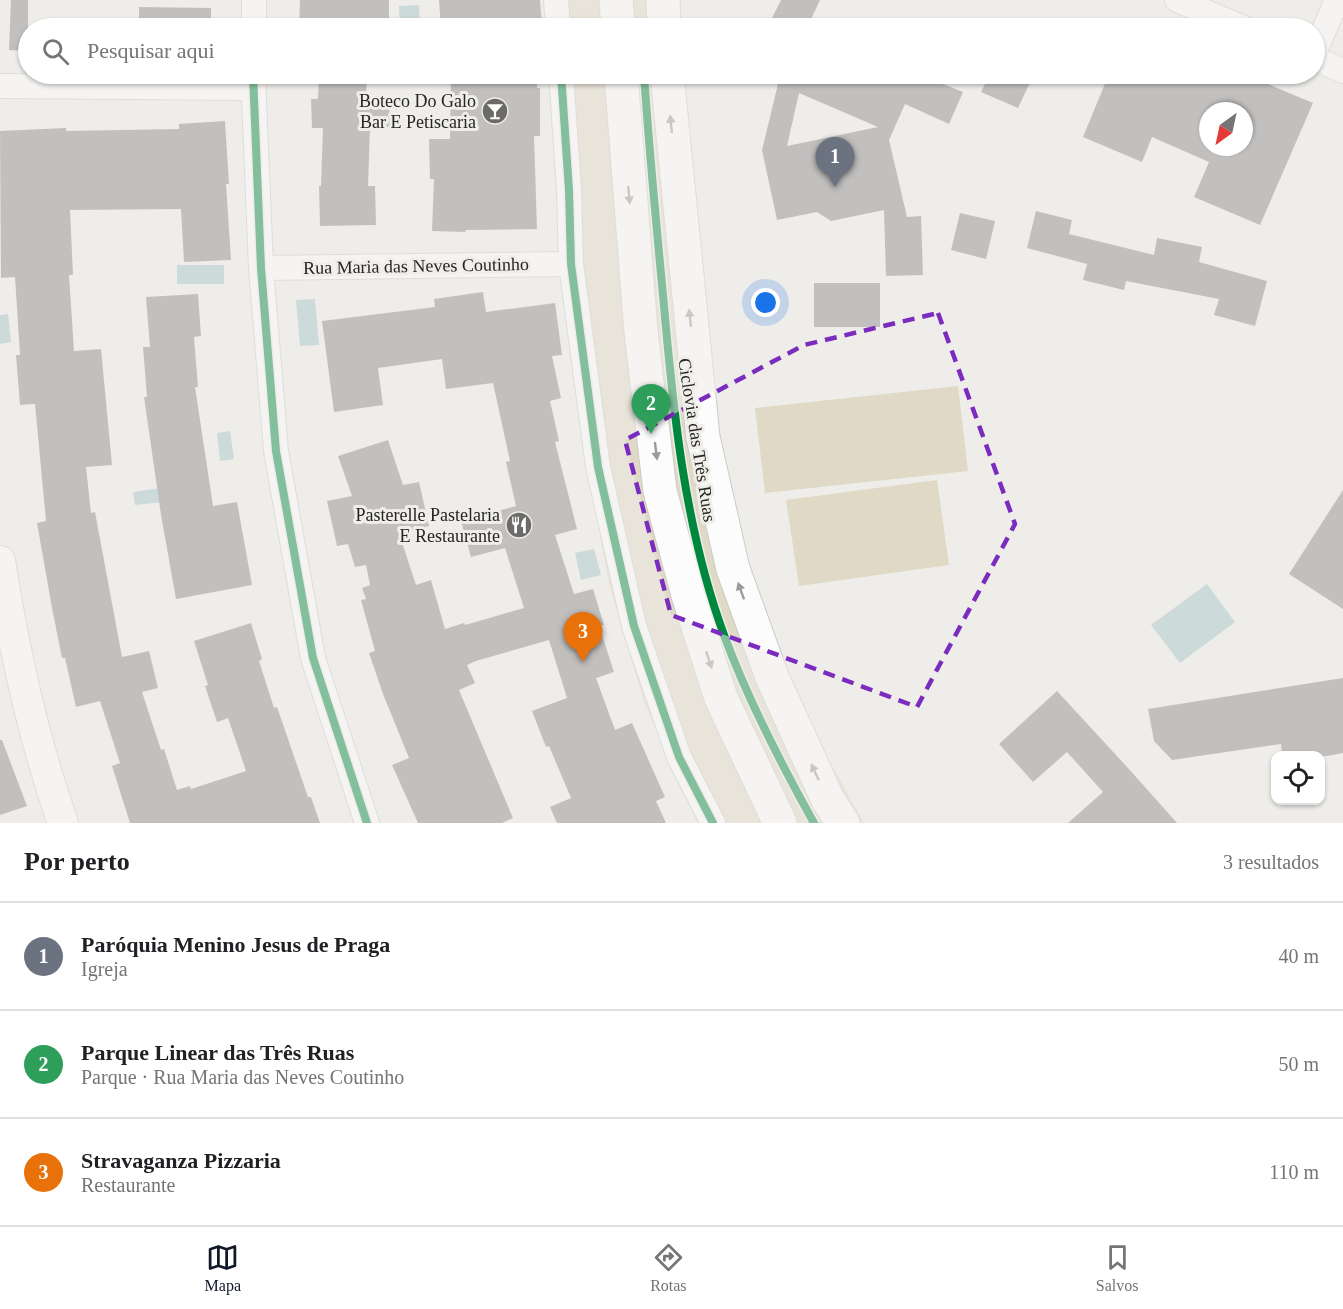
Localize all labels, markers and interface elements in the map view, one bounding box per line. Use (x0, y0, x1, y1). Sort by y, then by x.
search box (18, 18, 1325, 84)
icon: search (39, 35, 72, 68)
text: Pesquisar aqui (87, 38, 215, 63)
place label: Boteco Do Galo Bar E Petiscaria (359, 91, 476, 132)
bar icon: Boteco Do Galo Bar E Petiscaria (480, 96, 510, 126)
north arrow (1199, 102, 1253, 156)
one-way arrow (666, 114, 676, 133)
pin: 1 (816, 138, 854, 187)
one-way arrow (624, 185, 634, 204)
street label: Rua Maria das Neves Coutinho (303, 254, 529, 278)
your location (751, 288, 780, 317)
one-way arrow (685, 308, 695, 327)
street label: Ciclovia das Três Ruas (674, 357, 720, 523)
pin: 2 (632, 384, 670, 434)
one-way arrow (651, 442, 660, 461)
place label: Pasterelle Pastelaria E Restaurante (356, 505, 500, 546)
restaurant icon: Pasterelle Pastelaria E Restaurante (504, 510, 534, 540)
one-way arrow (736, 582, 746, 600)
pin: 3 (564, 612, 602, 662)
one-way arrow (705, 651, 714, 669)
map controls (1271, 751, 1325, 805)
button: locate (1271, 751, 1325, 805)
one-way arrow (811, 763, 820, 780)
text: Por perto (24, 847, 130, 876)
text: 3 resultados (1223, 851, 1319, 873)
text: Paróquia Menino Jesus de Praga (81, 932, 390, 957)
text: 1 (39, 945, 49, 967)
text: 40 m (1278, 945, 1319, 967)
text: Igreja (81, 958, 128, 980)
text: Parque Linear das Três Ruas (81, 1040, 354, 1065)
text: 2 (39, 1053, 49, 1075)
text: 50 m (1278, 1053, 1319, 1075)
text: Parque · Rua Maria das Neves Coutinho (81, 1066, 404, 1088)
text: Stravaganza Pizzaria (81, 1148, 281, 1173)
text: 3 (39, 1161, 49, 1183)
text: 110 m (1269, 1161, 1319, 1183)
text: Restaurante (81, 1174, 175, 1196)
tab: Mapa (205, 1241, 241, 1295)
tab: Rotas (650, 1241, 687, 1295)
tab: Salvos (1096, 1241, 1138, 1295)

